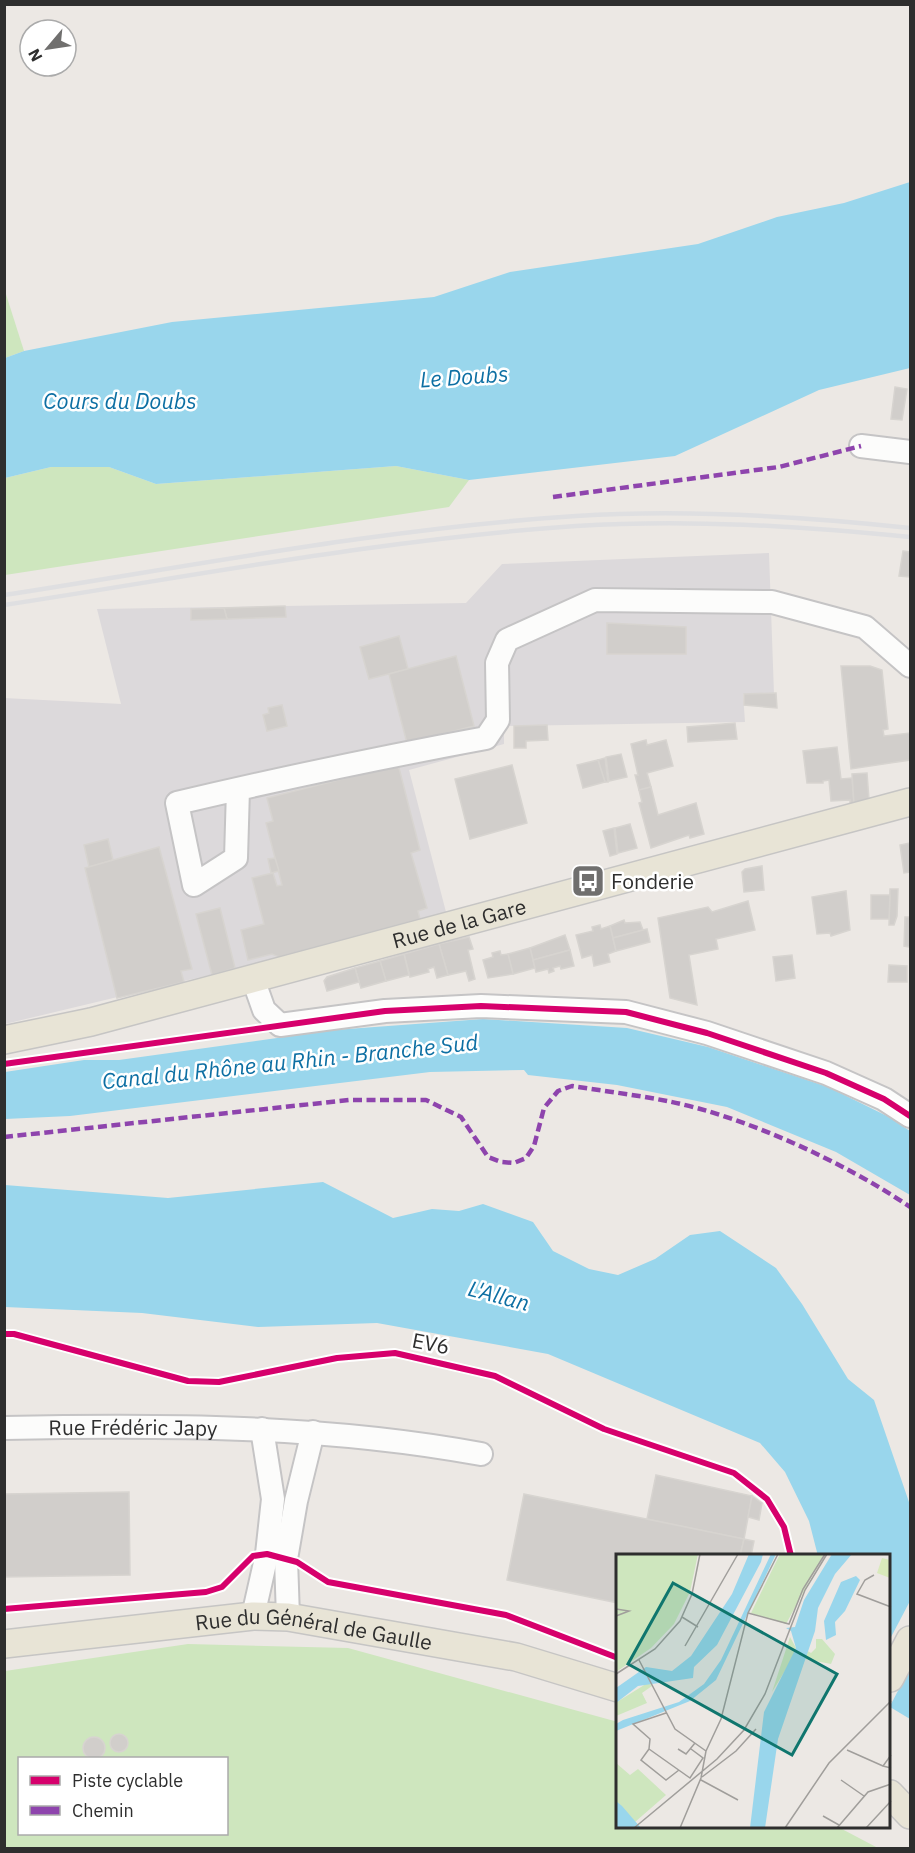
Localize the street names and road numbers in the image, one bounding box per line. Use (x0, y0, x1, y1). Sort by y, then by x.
street label: Rue de la Gare (389, 892, 529, 954)
street label: EV6 (410, 1326, 452, 1360)
street label: Rue Frédéric Japy (48, 1413, 218, 1442)
street label: Rue du Général de Gaulle (194, 1602, 434, 1656)

